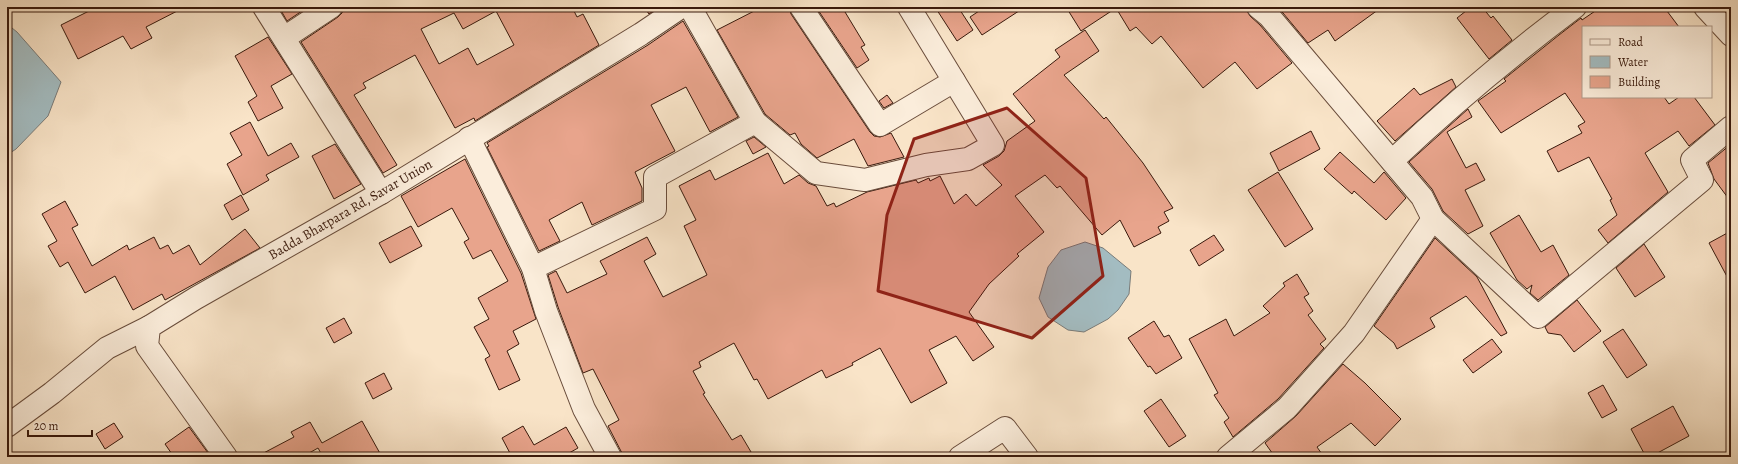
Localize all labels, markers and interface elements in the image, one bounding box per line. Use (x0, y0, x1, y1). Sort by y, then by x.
legend (1582, 26, 1712, 98)
text: Road (1618, 34, 1644, 50)
text: Water (1617, 54, 1648, 70)
text: Building (1618, 74, 1660, 90)
street label: Badda Bhatpara Rd, Savar Union (265, 154, 436, 264)
scale bar (28, 412, 92, 438)
text: 20 m (34, 418, 58, 434)

